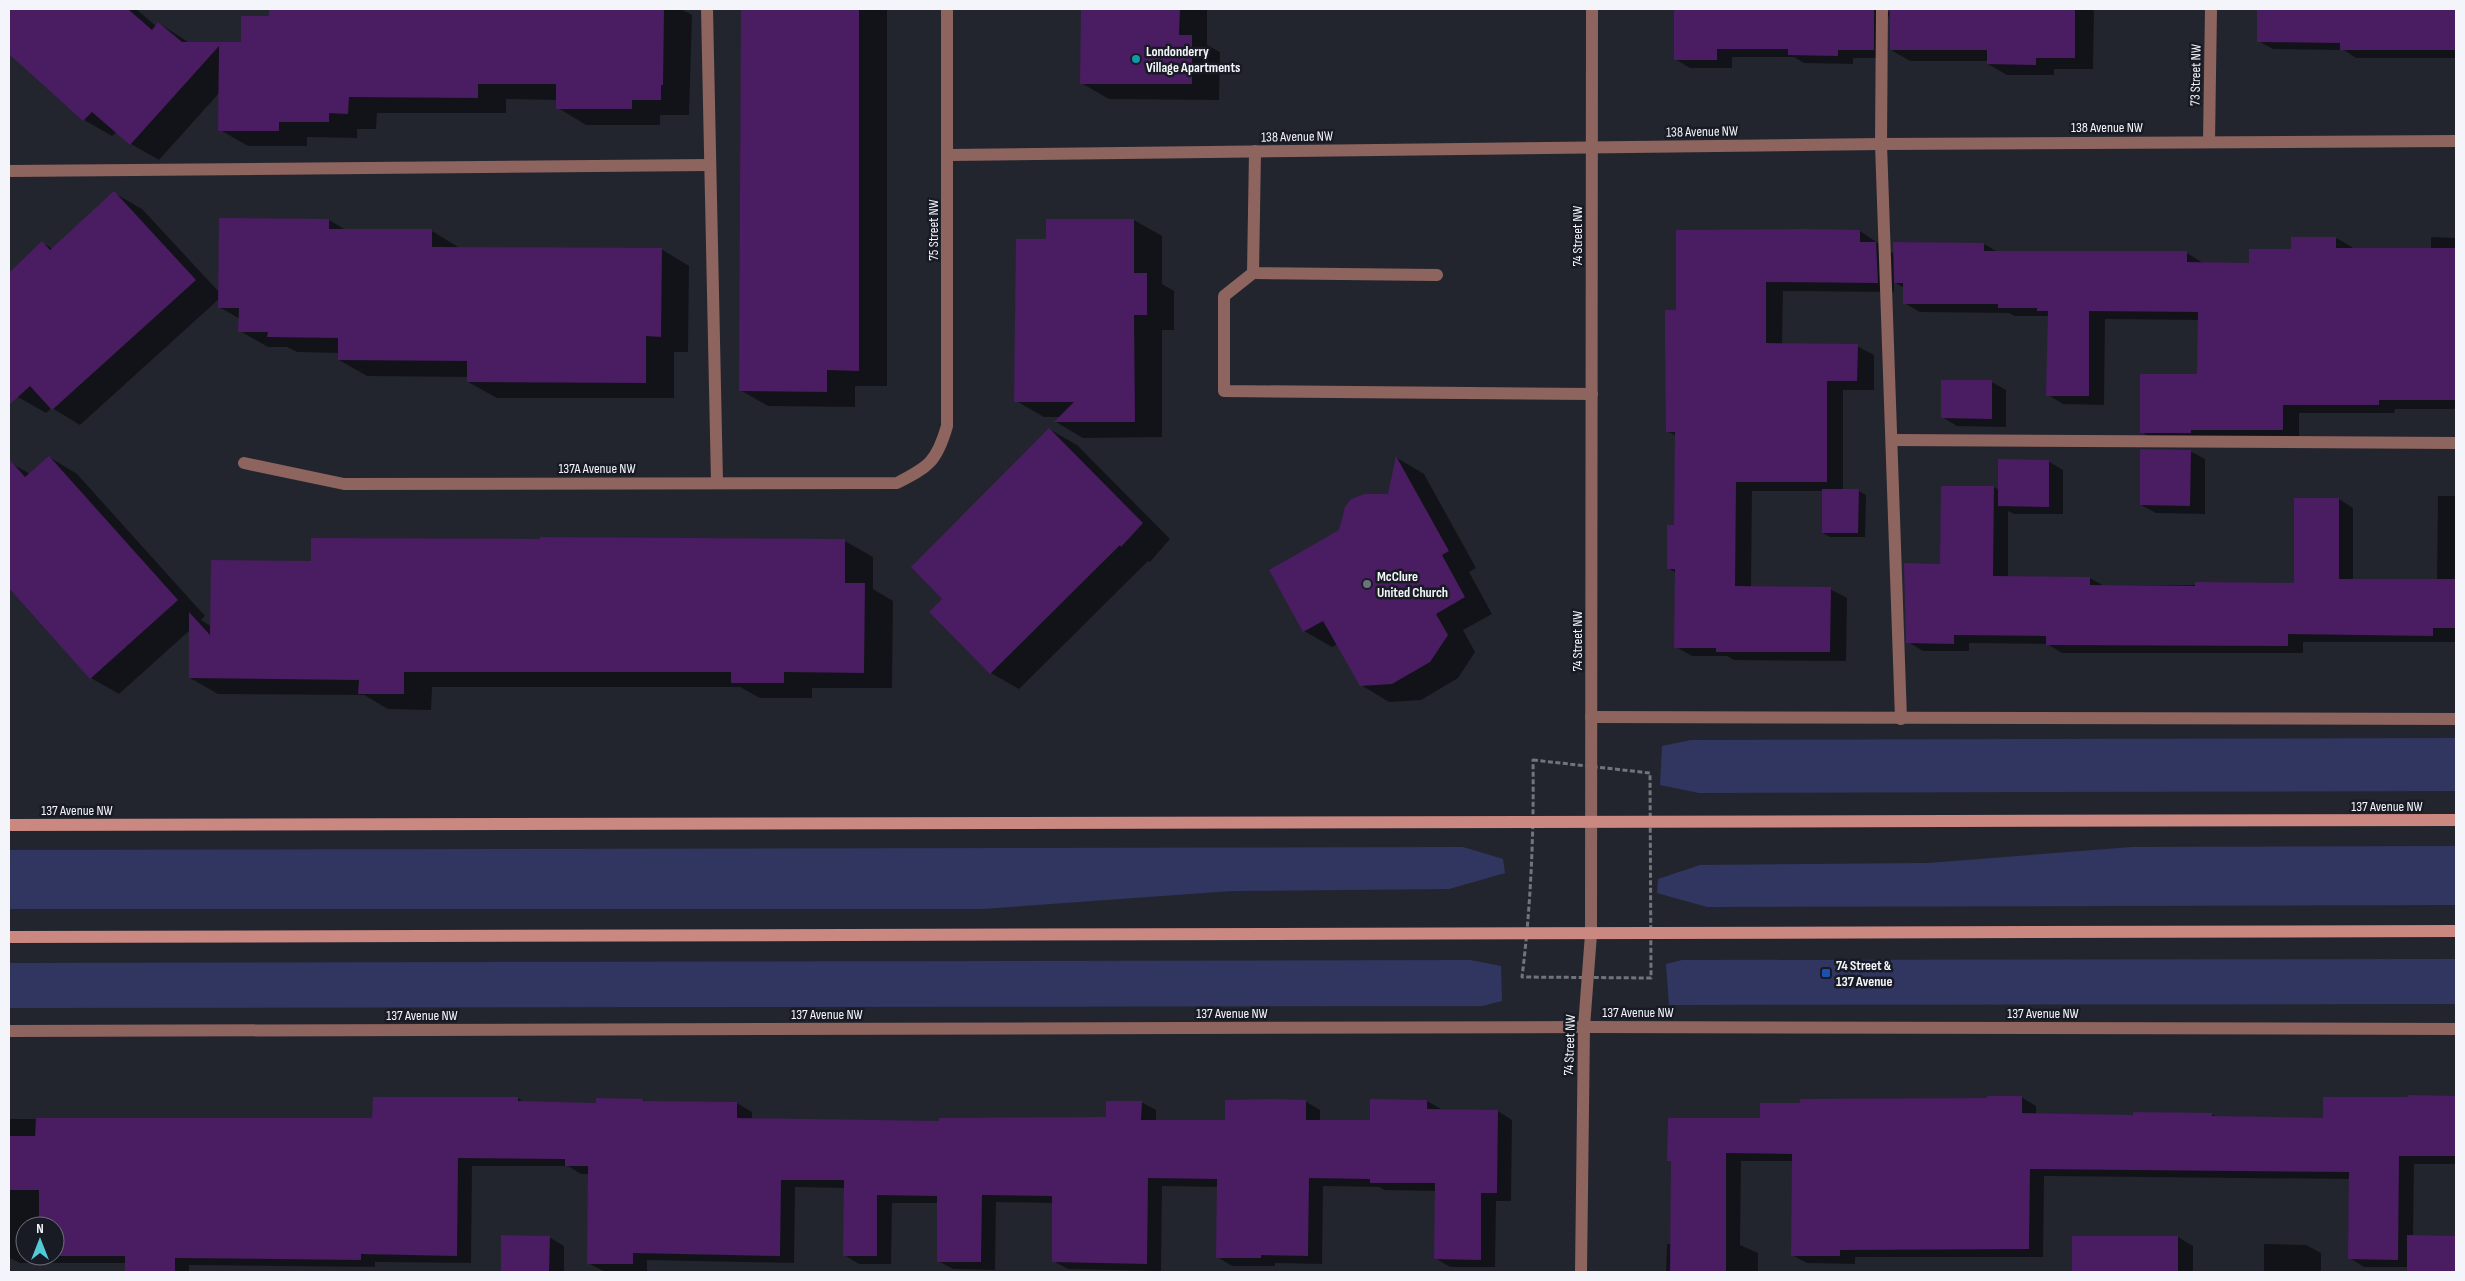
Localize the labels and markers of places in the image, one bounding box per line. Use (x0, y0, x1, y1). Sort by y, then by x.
place label: Londonderry Village Apartments (1146, 43, 1240, 76)
marker: Londonderry Village Apartments (1130, 53, 1142, 65)
place label: McClure United Church (1377, 568, 1448, 601)
marker: McClure United Church (1361, 578, 1373, 590)
place label: 74 Street & 137 Avenue (1836, 957, 1892, 990)
marker: 74 Street & 137 Avenue (1820, 967, 1832, 979)

